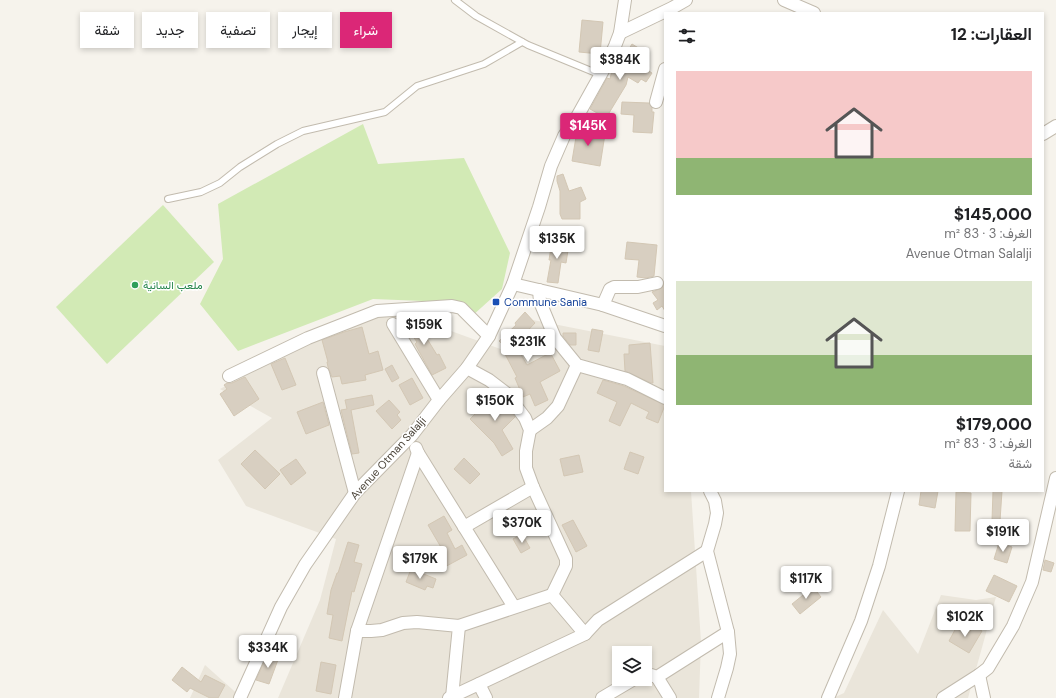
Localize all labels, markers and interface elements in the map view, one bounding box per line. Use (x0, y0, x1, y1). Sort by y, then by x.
chip: شقة (80, 12, 134, 48)
chip: جديد (142, 12, 198, 48)
chip: تصفية (206, 12, 270, 48)
chip: إيجار (278, 12, 332, 48)
chip: شراء (340, 12, 392, 48)
text: العقارات: 12 (951, 23, 1032, 45)
icon: filters (676, 25, 698, 47)
pin: $384K (592, 47, 648, 81)
text: $384K (600, 51, 640, 68)
icon: home (818, 97, 890, 169)
pin: $145K (560, 113, 616, 147)
text: $145K (569, 117, 607, 134)
text: $145,000 (954, 203, 1032, 225)
text: الغرف: 3 · 83 m² (944, 225, 1032, 242)
pin: $135K (529, 226, 585, 260)
text: $135K (539, 230, 576, 247)
text: Avenue Otman Salalji (906, 245, 1032, 262)
place label: ملعب السانية (143, 278, 203, 292)
marker: ملعب السانية (130, 280, 140, 290)
place label: Commune Sania (504, 295, 587, 309)
marker: Commune Sania (491, 297, 501, 307)
icon: home (818, 307, 890, 379)
pin: $159K (396, 312, 452, 346)
text: $159K (405, 316, 443, 333)
pin: $231K (500, 329, 556, 363)
text: $231K (510, 333, 546, 350)
pin: $150K (467, 388, 523, 422)
text: $150K (476, 392, 514, 409)
text: $179,000 (956, 413, 1032, 435)
street label: Avenue Otman Salalji (347, 414, 429, 502)
text: الغرف: 3 · 83 m² (944, 435, 1032, 452)
text: شقة (1009, 455, 1032, 472)
pin: $370K (494, 510, 550, 544)
text: $370K (502, 514, 542, 531)
pin: $191K (975, 519, 1031, 553)
text: $191K (986, 523, 1020, 540)
pin: $179K (392, 546, 448, 580)
text: $179K (402, 550, 438, 567)
pin: $117K (778, 566, 834, 600)
text: $117K (790, 570, 822, 587)
pin: $102K (937, 604, 993, 638)
text: $102K (946, 608, 984, 625)
pin: $334K (240, 635, 296, 669)
text: $334K (248, 639, 288, 656)
map controls (612, 646, 652, 686)
button: layers (612, 646, 652, 686)

